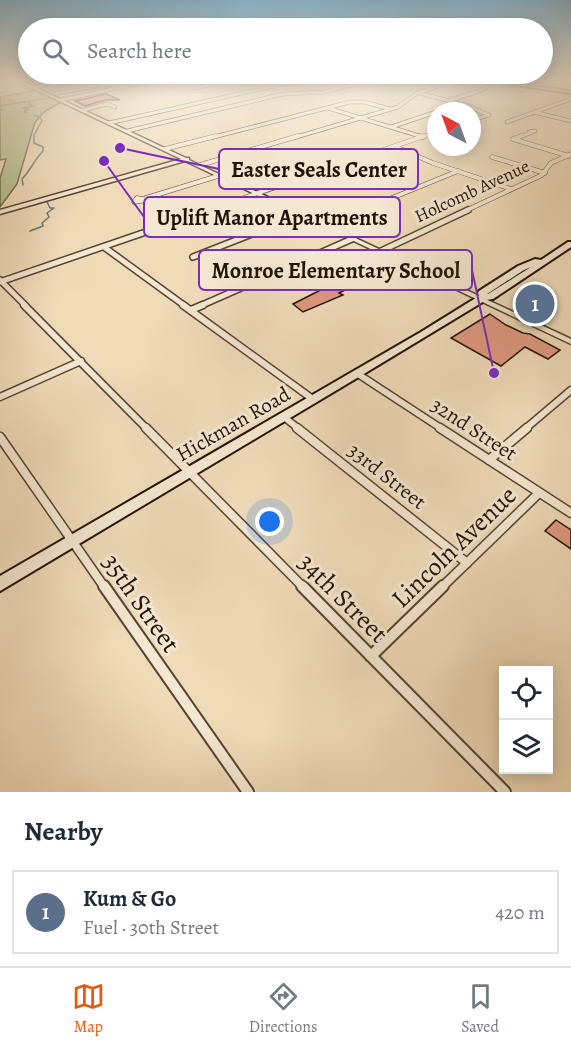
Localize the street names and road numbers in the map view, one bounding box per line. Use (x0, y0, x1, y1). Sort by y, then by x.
street label: Holcomb Avenue (411, 154, 533, 228)
street label: Hickman Road (171, 380, 296, 468)
street label: 32nd Street (426, 391, 522, 467)
street label: 33rd Street (342, 437, 432, 516)
street label: Lincoln Avenue (384, 478, 524, 616)
street label: 34th Street (290, 545, 396, 651)
street label: 35th Street (94, 546, 188, 660)

